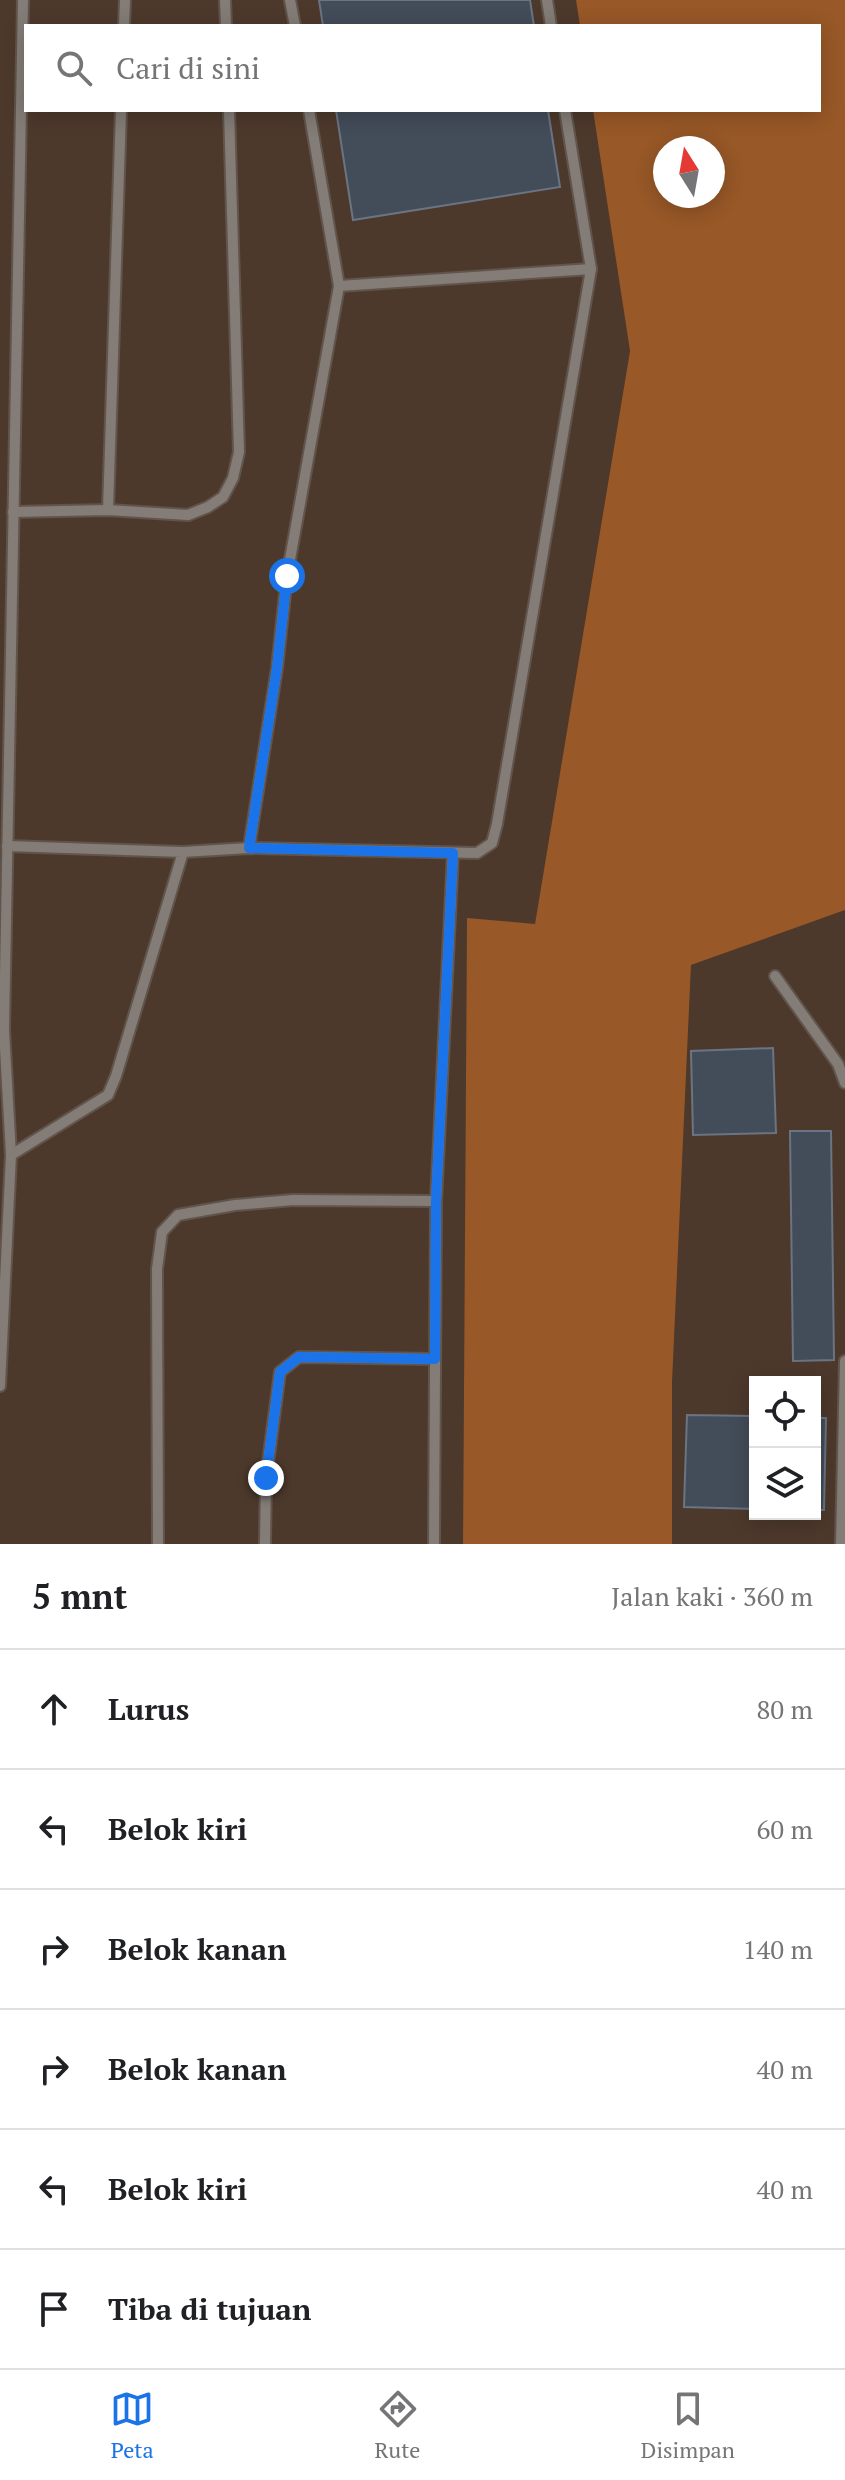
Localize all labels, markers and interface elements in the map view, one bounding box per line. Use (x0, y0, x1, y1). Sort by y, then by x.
search box (24, 24, 821, 112)
icon: search (52, 46, 96, 90)
text: Cari di sini (116, 48, 260, 88)
north arrow (653, 136, 725, 208)
route start (269, 558, 305, 594)
map controls (749, 1376, 821, 1520)
button: locate (749, 1376, 821, 1448)
button: layers (749, 1448, 821, 1520)
route end (248, 1460, 284, 1496)
text: 5 mnt (32, 1574, 127, 1619)
text: Jalan kaki · 360 m (611, 1579, 813, 1613)
icon: ahead (32, 1687, 76, 1731)
text: Lurus (108, 1689, 189, 1729)
text: 80 m (757, 1692, 813, 1726)
icon: left (32, 1807, 76, 1851)
text: Belok kiri (108, 1809, 247, 1849)
text: 60 m (757, 1812, 813, 1846)
icon: right (32, 1927, 76, 1971)
text: Belok kanan (108, 1929, 287, 1969)
text: 140 m (743, 1932, 813, 1966)
icon: right (32, 2047, 76, 2091)
text: Belok kanan (108, 2049, 287, 2089)
text: 40 m (757, 2052, 813, 2086)
icon: left (32, 2167, 76, 2211)
text: Belok kiri (108, 2169, 247, 2209)
text: 40 m (757, 2172, 813, 2206)
icon: arrive (32, 2287, 76, 2331)
text: Tiba di tujuan (108, 2289, 311, 2329)
tab: Peta (110, 2387, 154, 2464)
tab: Rute (375, 2387, 420, 2464)
tab: Disimpan (641, 2387, 735, 2464)

